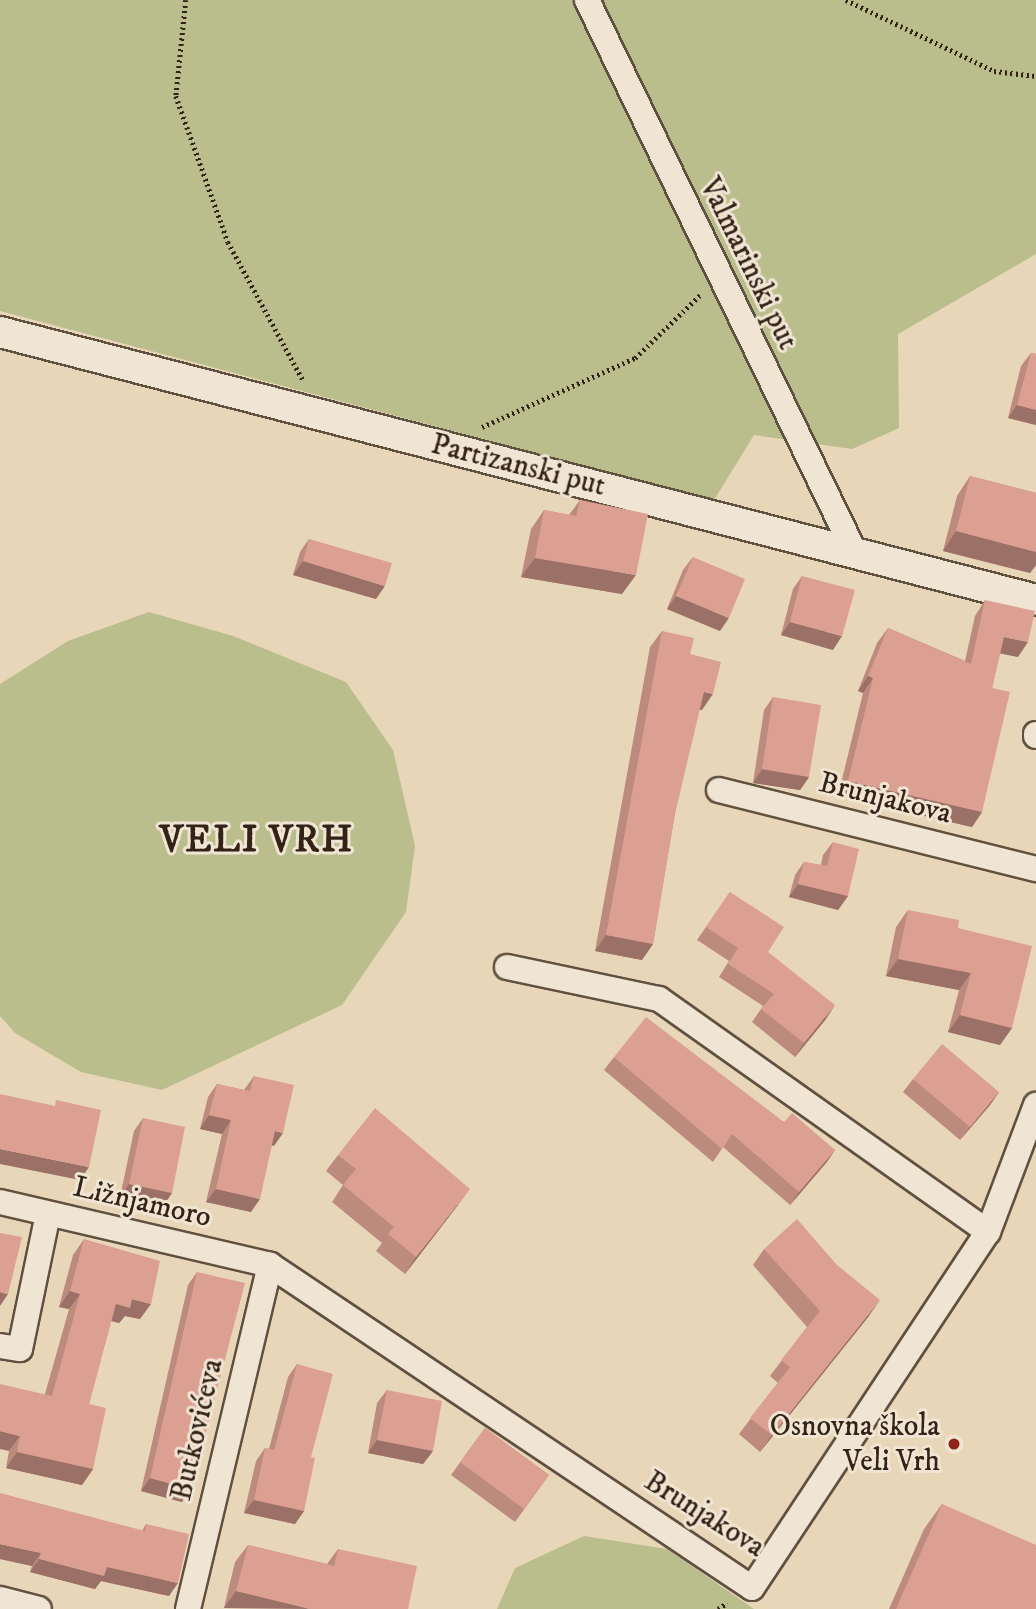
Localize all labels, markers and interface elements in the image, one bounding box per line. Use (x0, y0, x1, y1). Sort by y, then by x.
street label: Valmarinski put (691, 172, 805, 356)
street label: Partizanski put (427, 427, 609, 505)
street label: Brunjakova (815, 765, 955, 833)
district label: VELI VRH (161, 819, 353, 863)
street label: Ližnjamoro (69, 1170, 215, 1236)
street label: Butkovićeva (164, 1356, 232, 1504)
place label: Osnovna škola Veli Vrh (770, 1409, 940, 1480)
marker: Osnovna škola Veli Vrh (946, 1436, 962, 1452)
street label: Brunjakova (637, 1464, 771, 1566)

